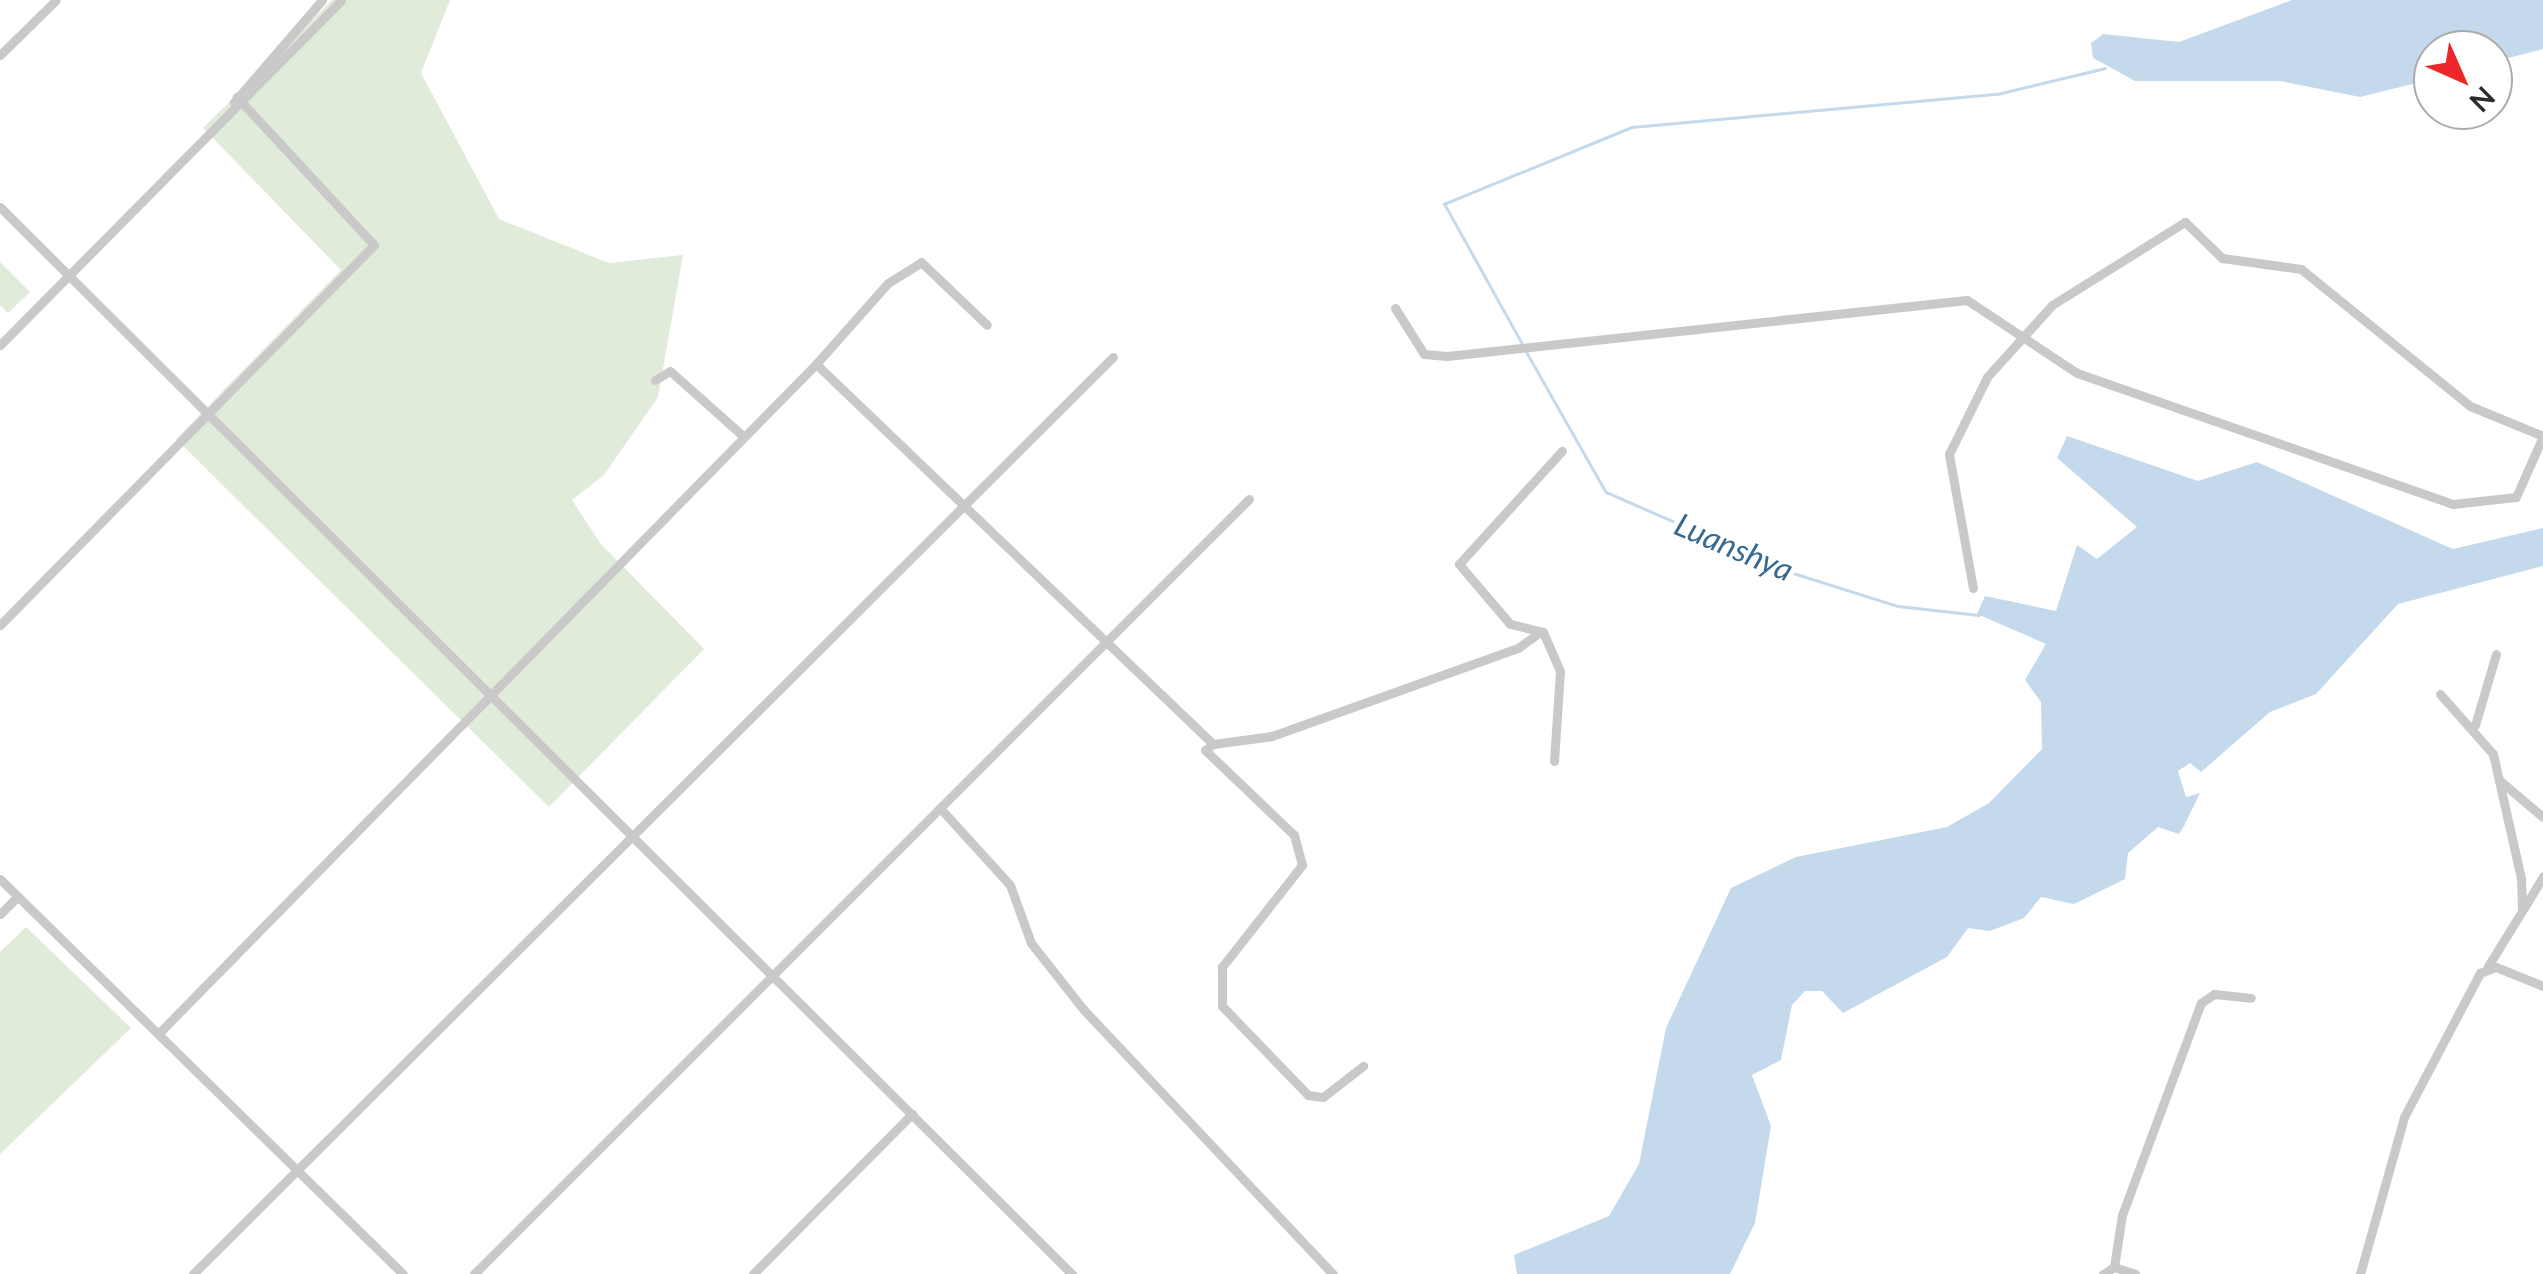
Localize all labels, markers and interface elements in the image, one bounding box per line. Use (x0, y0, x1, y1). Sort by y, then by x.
north arrow (2413, 30, 2513, 130)
text: N (2463, 80, 2502, 119)
water label: Luanshya (1669, 505, 1799, 589)

